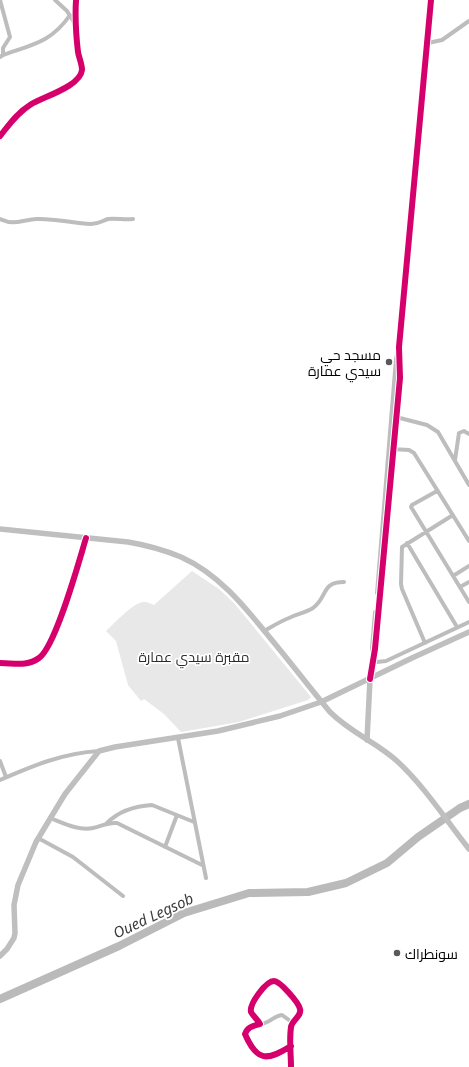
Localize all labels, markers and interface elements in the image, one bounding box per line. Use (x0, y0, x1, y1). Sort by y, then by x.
place label: مسجد حي سيدي عمارة (308, 345, 381, 383)
marker: مسجد حي سيدي عمارة (384, 357, 394, 367)
park label: مقبرة سيدي عمارة (138, 647, 250, 669)
water label: Oued Legsob (110, 888, 196, 942)
place label: سونطراك (405, 944, 458, 963)
marker: سونطراك (392, 948, 402, 958)

